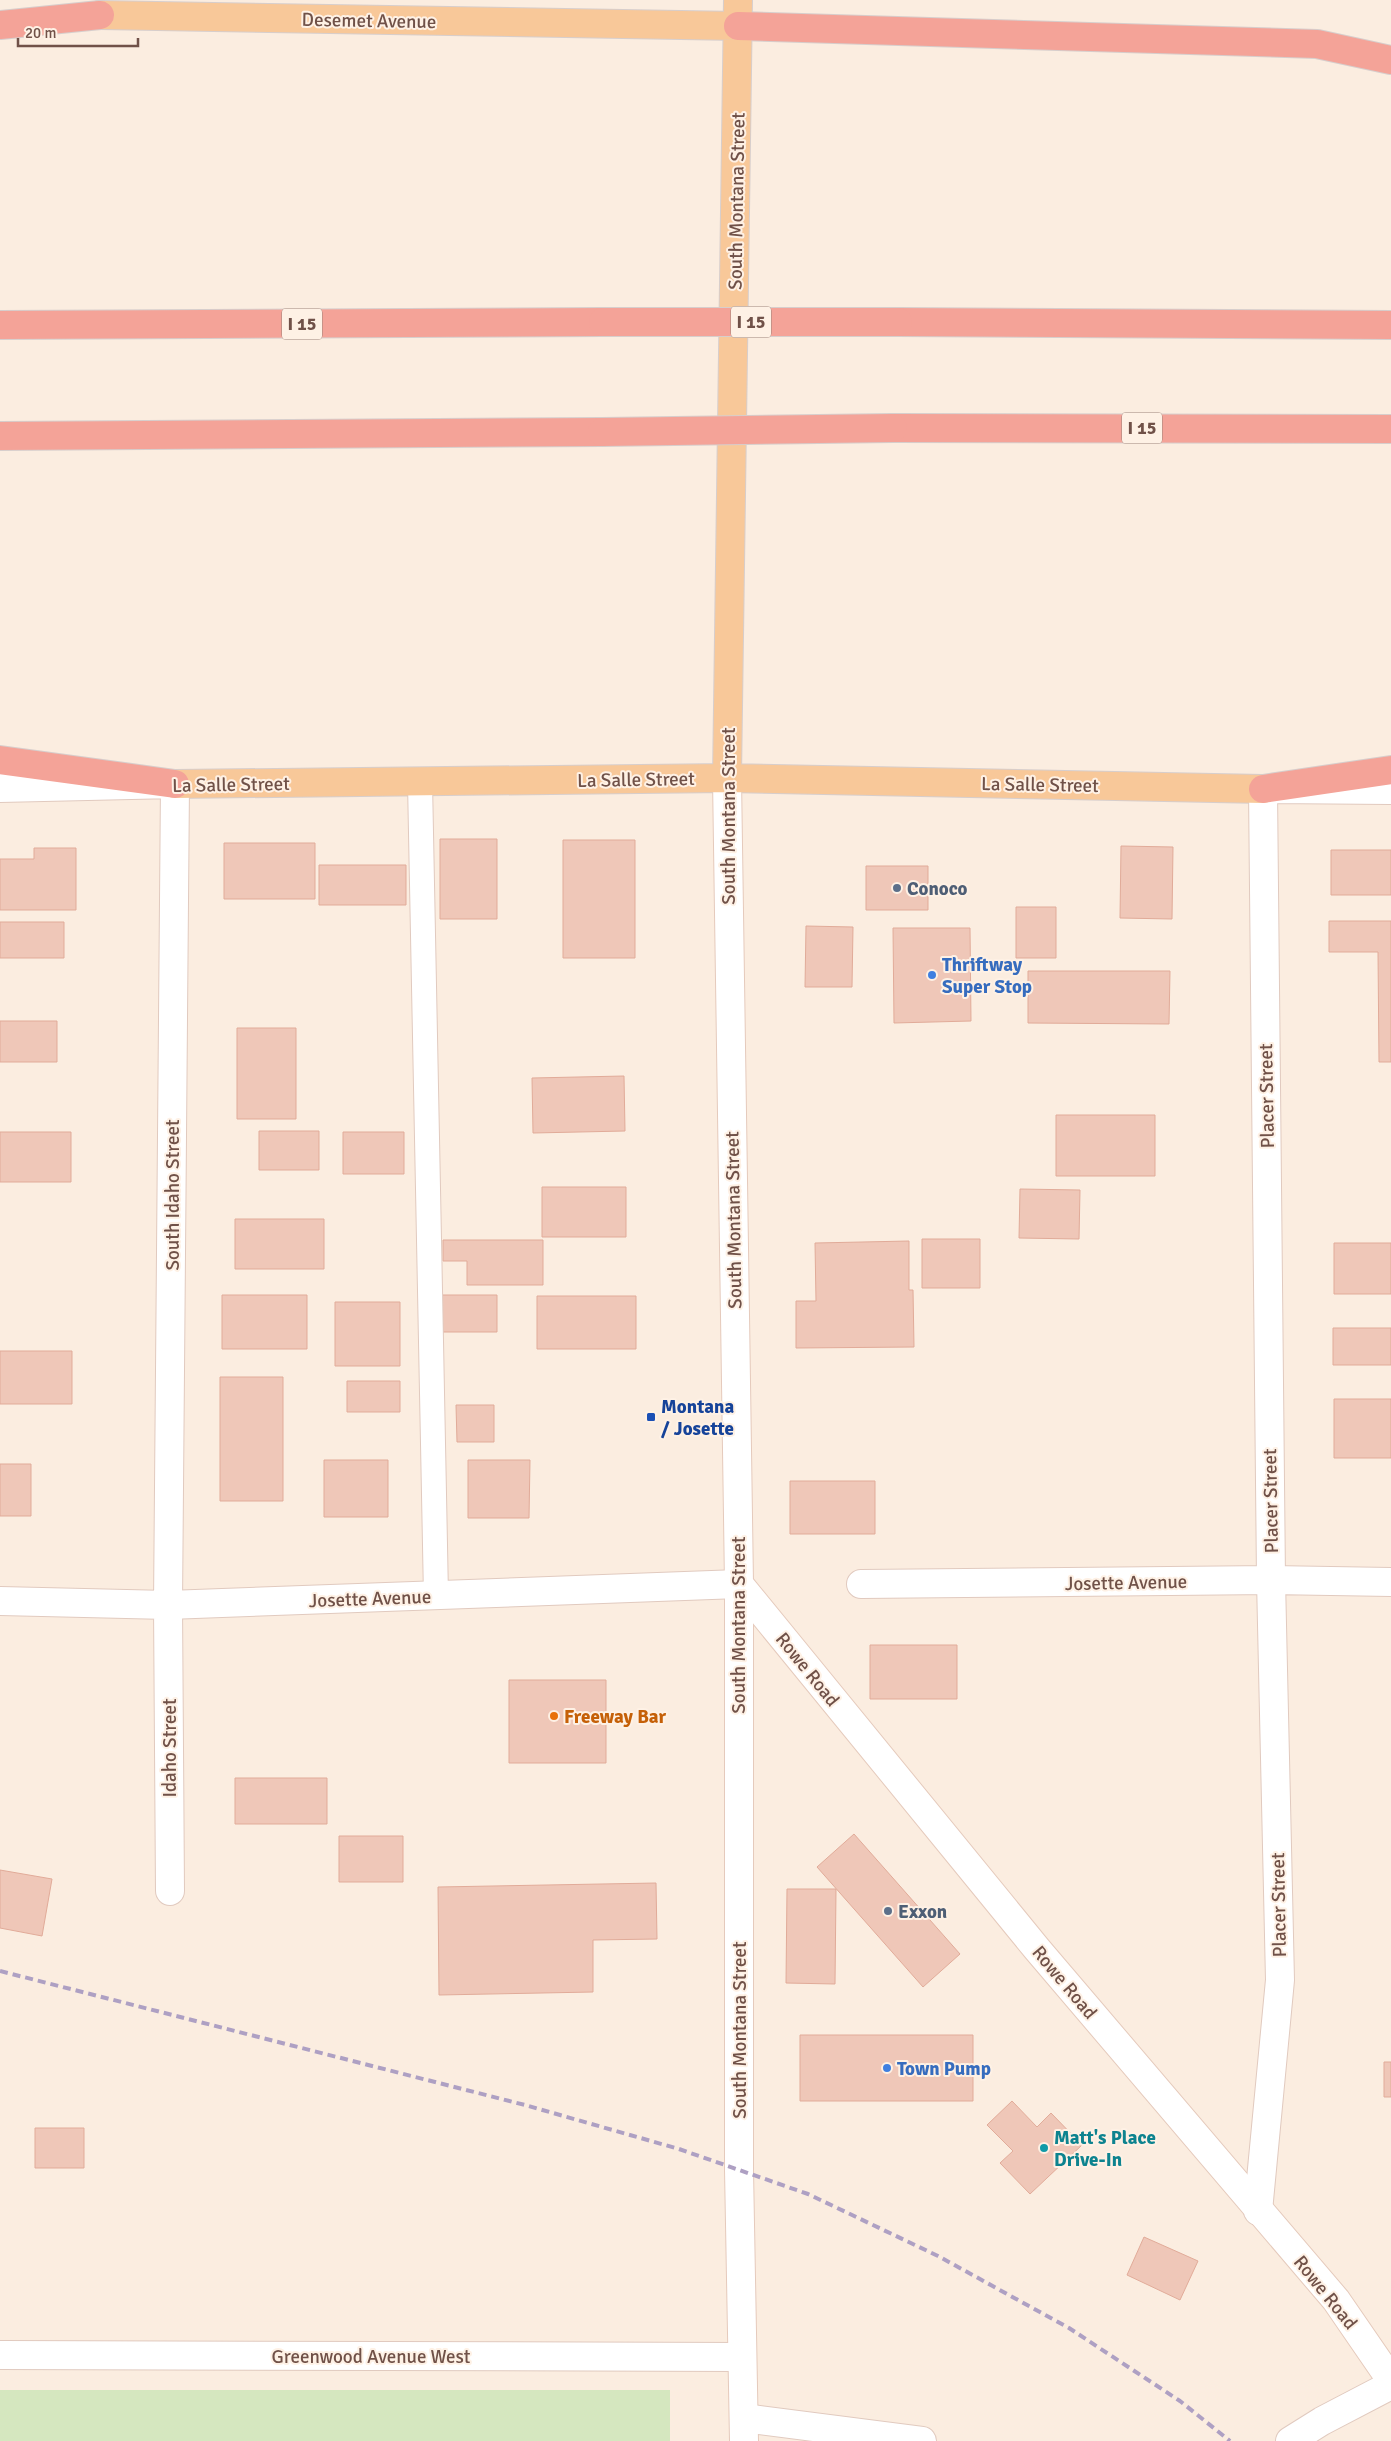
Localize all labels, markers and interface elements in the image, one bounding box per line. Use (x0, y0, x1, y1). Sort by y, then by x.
street label: Desemet Avenue (302, 8, 436, 34)
scale bar (18, 15, 138, 47)
text: 20 m (25, 24, 56, 42)
street label: South Montana Street (723, 112, 751, 290)
road number: I 15 (731, 306, 771, 338)
road number: I 15 (282, 308, 322, 339)
road number: I 15 (1122, 412, 1162, 443)
street label: South Montana Street (717, 727, 741, 905)
street label: La Salle Street (577, 767, 695, 793)
street label: La Salle Street (172, 772, 290, 798)
street label: La Salle Street (981, 772, 1099, 798)
place label: Conoco (907, 877, 968, 901)
marker: Conoco (891, 882, 903, 894)
place label: Thriftway Super Stop (942, 953, 1032, 999)
marker: Thriftway Super Stop (926, 969, 938, 981)
street label: Placer Street (1254, 1043, 1280, 1149)
street label: South Idaho Street (161, 1119, 185, 1271)
street label: South Montana Street (720, 1131, 748, 1309)
place label: Montana / Josette (661, 1395, 734, 1441)
marker: Montana / Josette (645, 1411, 657, 1423)
street label: Placer Street (1258, 1448, 1284, 1554)
street label: South Montana Street (727, 1536, 751, 1714)
street label: Josette Avenue (1065, 1570, 1187, 1596)
street label: Josette Avenue (308, 1585, 432, 1613)
street label: Rowe Road (770, 1628, 844, 1712)
street label: Idaho Street (158, 1698, 182, 1798)
place label: Freeway Bar (564, 1705, 667, 1729)
marker: Freeway Bar (548, 1710, 560, 1722)
street label: Placer Street (1266, 1852, 1292, 1958)
place label: Exxon (898, 1900, 947, 1924)
marker: Exxon (882, 1905, 894, 1917)
street label: South Montana Street (728, 1941, 752, 2119)
street label: Rowe Road (1027, 1941, 1102, 2024)
place label: Town Pump (897, 2057, 991, 2081)
marker: Town Pump (881, 2062, 893, 2074)
place label: Matt's Place Drive-In (1054, 2126, 1156, 2172)
marker: Matt's Place Drive-In (1038, 2142, 1050, 2154)
street label: Rowe Road (1288, 2251, 1362, 2335)
street label: Greenwood Avenue West (272, 2345, 471, 2369)

